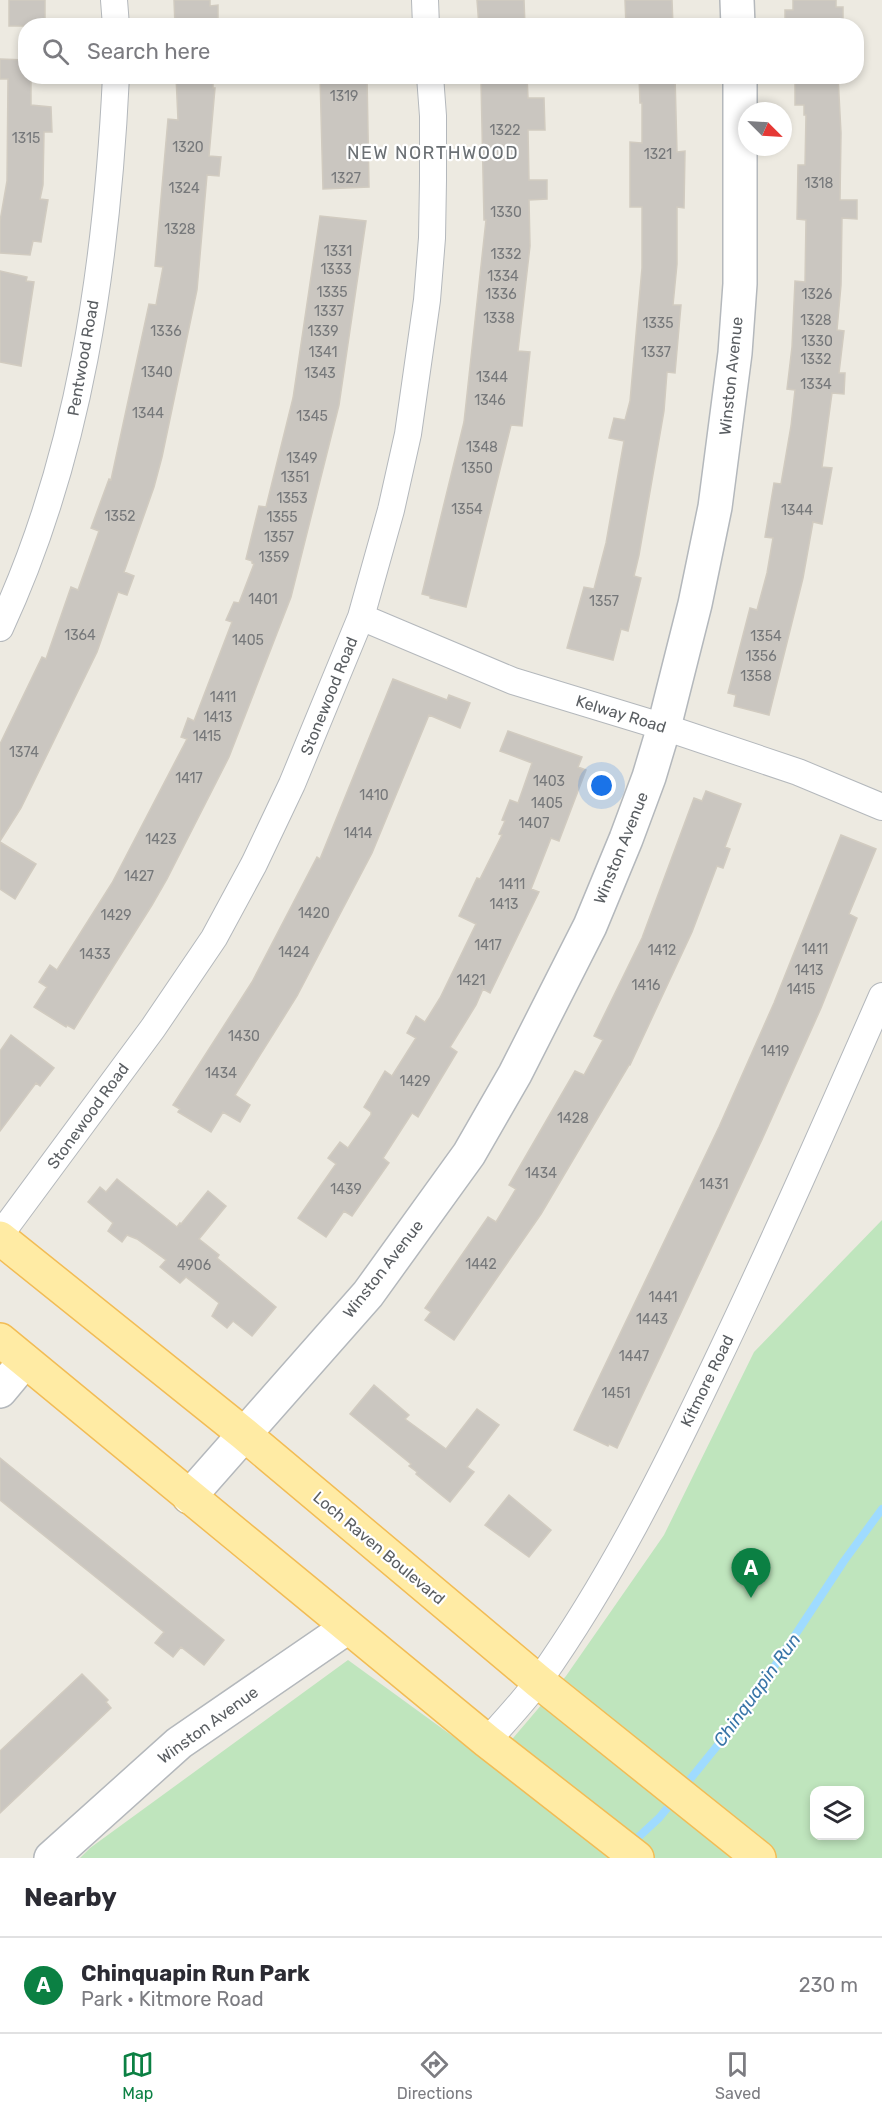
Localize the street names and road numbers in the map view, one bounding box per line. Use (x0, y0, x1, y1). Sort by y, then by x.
street label: Pentwood Road (63, 299, 103, 417)
street label: Winston Avenue (715, 316, 747, 436)
street label: Stonewood Road (297, 634, 361, 758)
street label: Kelway Road (574, 691, 668, 737)
street label: Winston Avenue (590, 789, 652, 907)
street label: Stonewood Road (43, 1059, 133, 1173)
street label: Winston Avenue (339, 1216, 427, 1322)
street label: Kitmore Road (677, 1332, 737, 1430)
street label: Loch Raven Boulevard (309, 1487, 449, 1609)
street label: Winston Avenue (154, 1682, 262, 1768)

